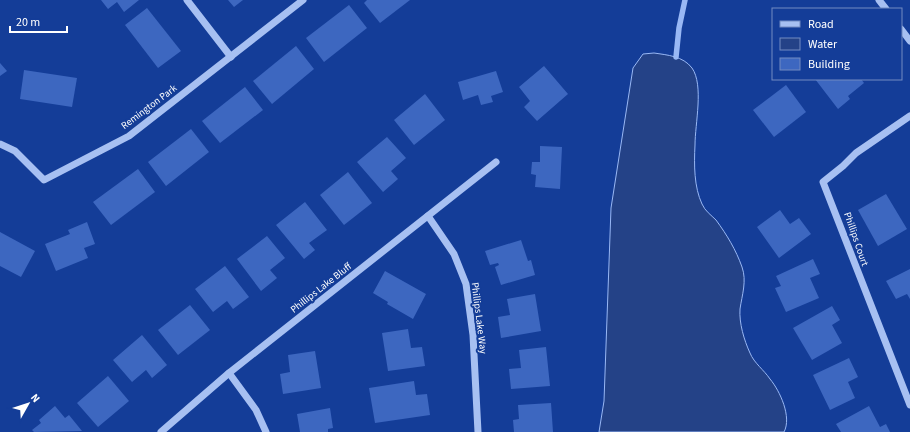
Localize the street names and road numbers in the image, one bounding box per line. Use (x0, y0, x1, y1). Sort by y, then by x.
street label: Remington Park (118, 81, 180, 133)
street label: Phillips Court (840, 210, 872, 268)
street label: Phillips Lake Bluff (287, 259, 355, 316)
street label: Phillips Lake Way (468, 281, 490, 355)

